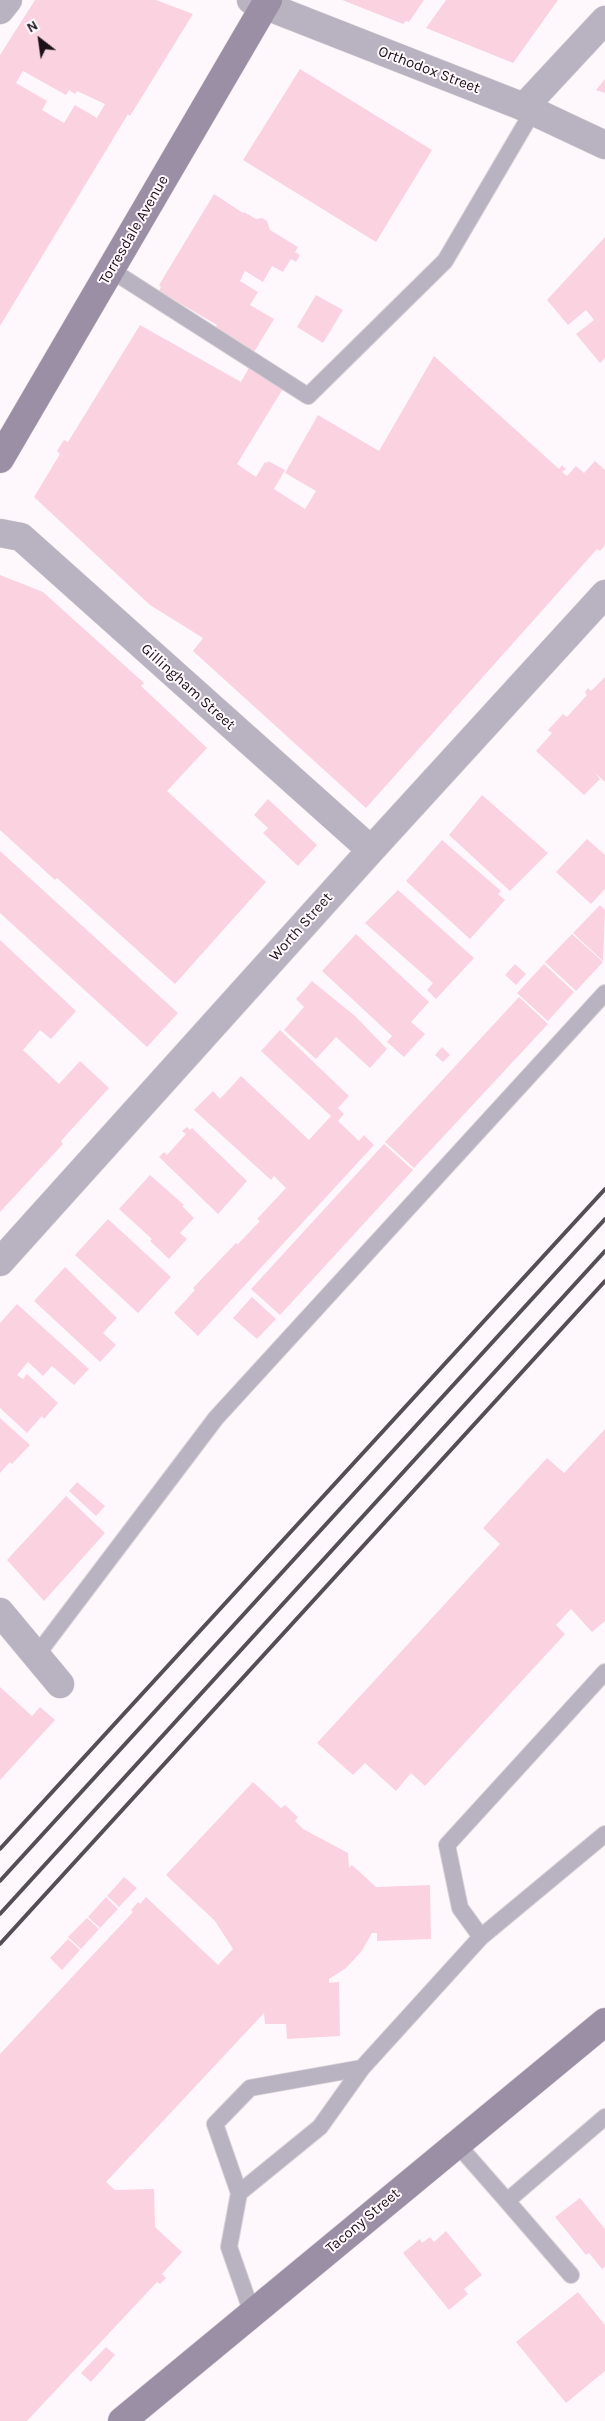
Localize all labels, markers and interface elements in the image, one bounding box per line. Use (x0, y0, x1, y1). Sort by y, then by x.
north arrow (15, 15, 65, 65)
text: N (24, 17, 41, 36)
street label: Orthodox Street (376, 42, 482, 98)
street label: Torresdale Avenue (95, 172, 173, 288)
street label: Gillingham Street (137, 640, 239, 734)
street label: Worth Street (266, 889, 336, 965)
street label: Tacony Street (322, 2185, 404, 2257)

